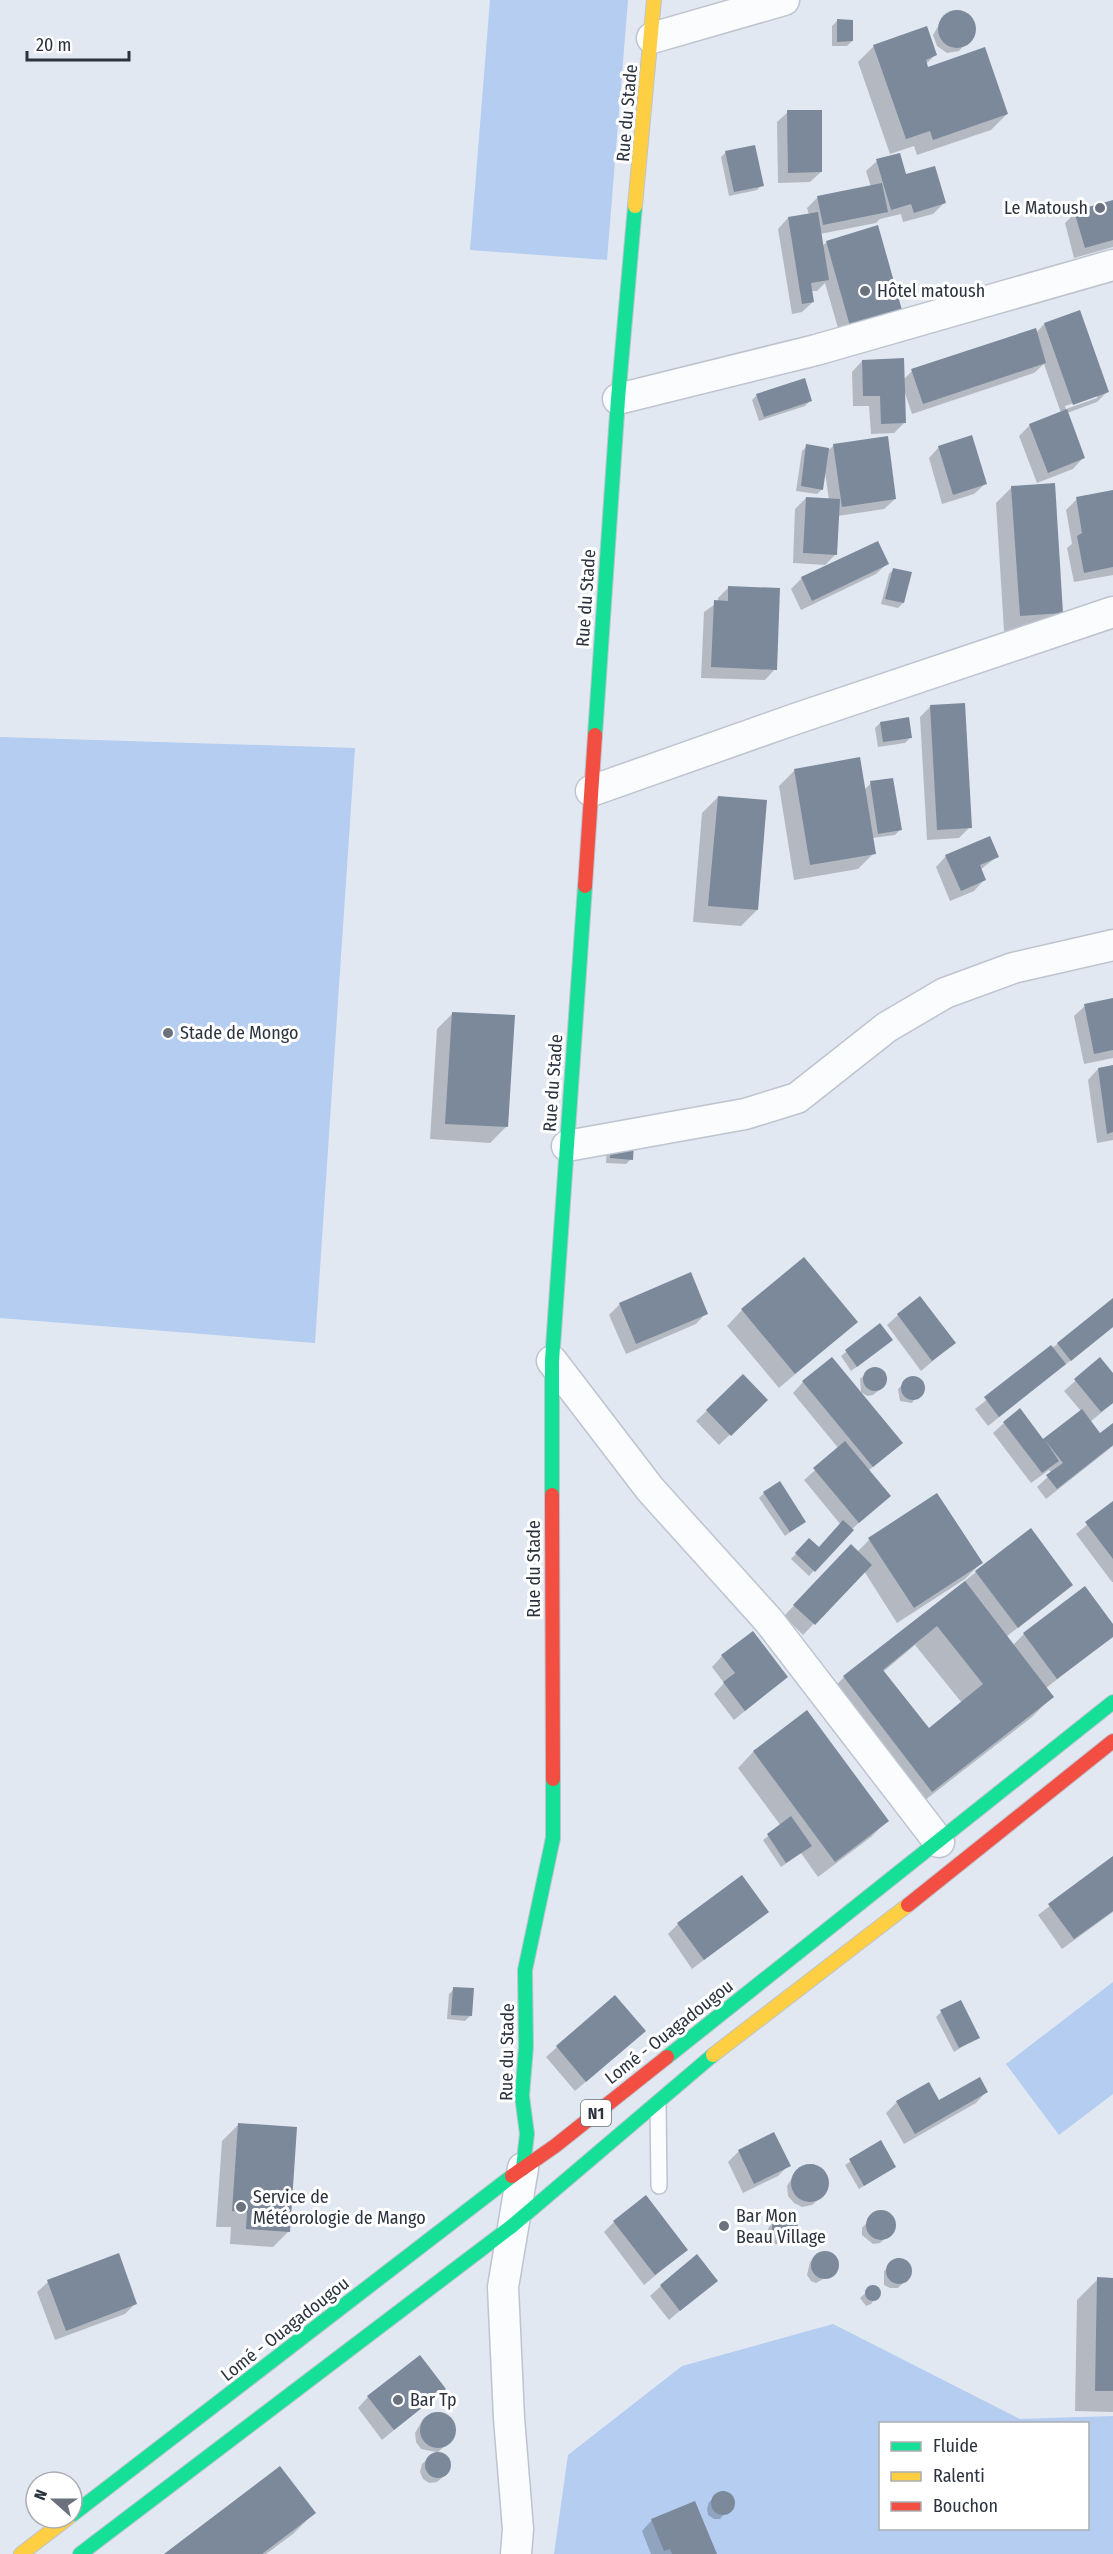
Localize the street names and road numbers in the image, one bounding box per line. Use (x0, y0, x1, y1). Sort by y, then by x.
street label: Rue du Stade (612, 63, 642, 163)
street label: Rue du Stade (572, 548, 600, 647)
street label: Rue du Stade (539, 1033, 567, 1132)
street label: Rue du Stade (523, 1520, 545, 1618)
street label: Lomé - Ouagadougou (600, 1975, 738, 2089)
street label: Rue du Stade (495, 2003, 519, 2101)
road number: N1 (581, 2100, 611, 2126)
street label: Lomé - Ouagadougou (216, 2272, 354, 2386)

